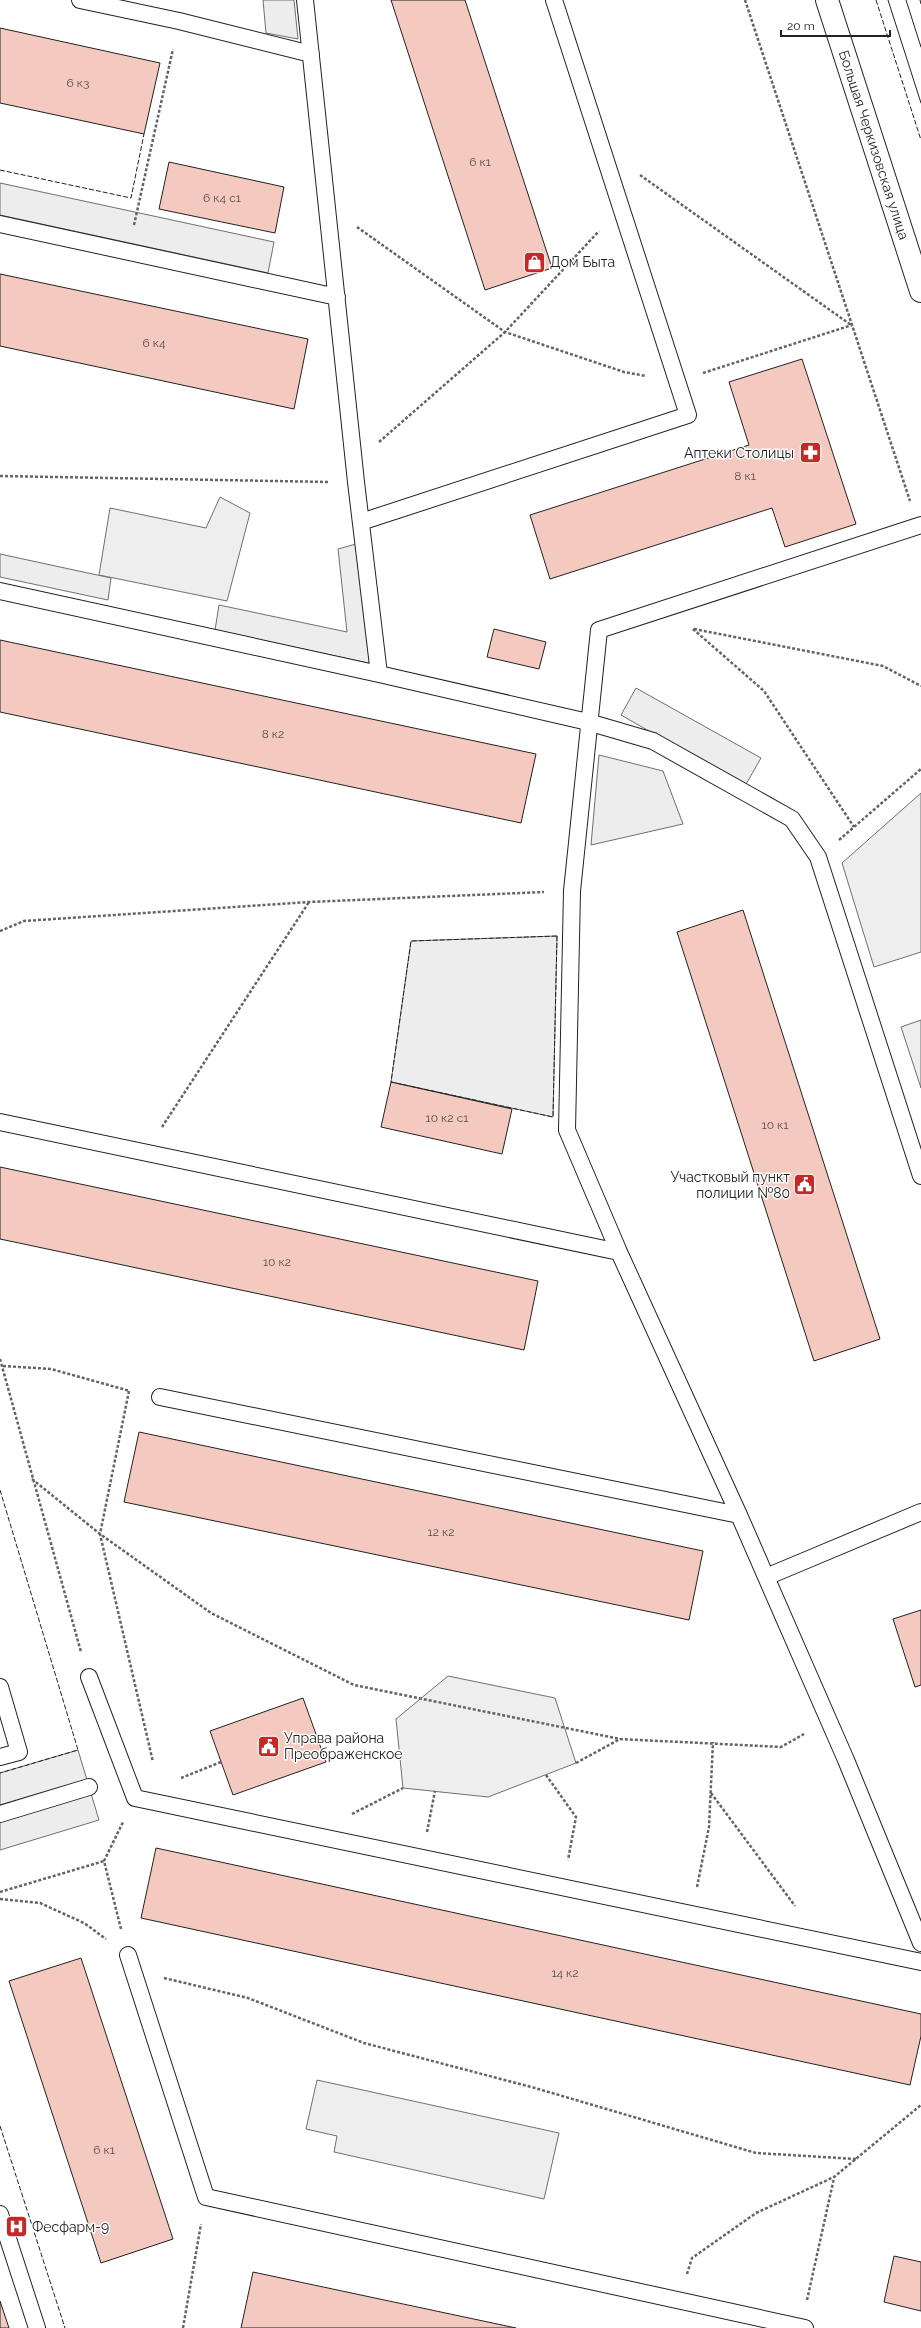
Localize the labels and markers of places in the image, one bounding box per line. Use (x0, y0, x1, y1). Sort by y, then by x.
shop icon: Дом Быта (522, 249, 548, 275)
place label: Дом Быта (550, 254, 615, 270)
pharmacy icon: Аптеки Столицы (797, 440, 823, 466)
place label: Аптеки Столицы (684, 445, 794, 461)
place label: Участковый пункт полиции №80 (670, 1169, 790, 1201)
public building icon: Участковый пункт полиции №80 (792, 1172, 818, 1198)
place label: Управа района Преображенское (284, 1730, 403, 1762)
public building icon: Управа района Преображенское (255, 1733, 281, 1759)
hospital icon: Фесфарм-9 (3, 2214, 29, 2240)
place label: Фесфарм-9 (32, 2219, 109, 2235)

